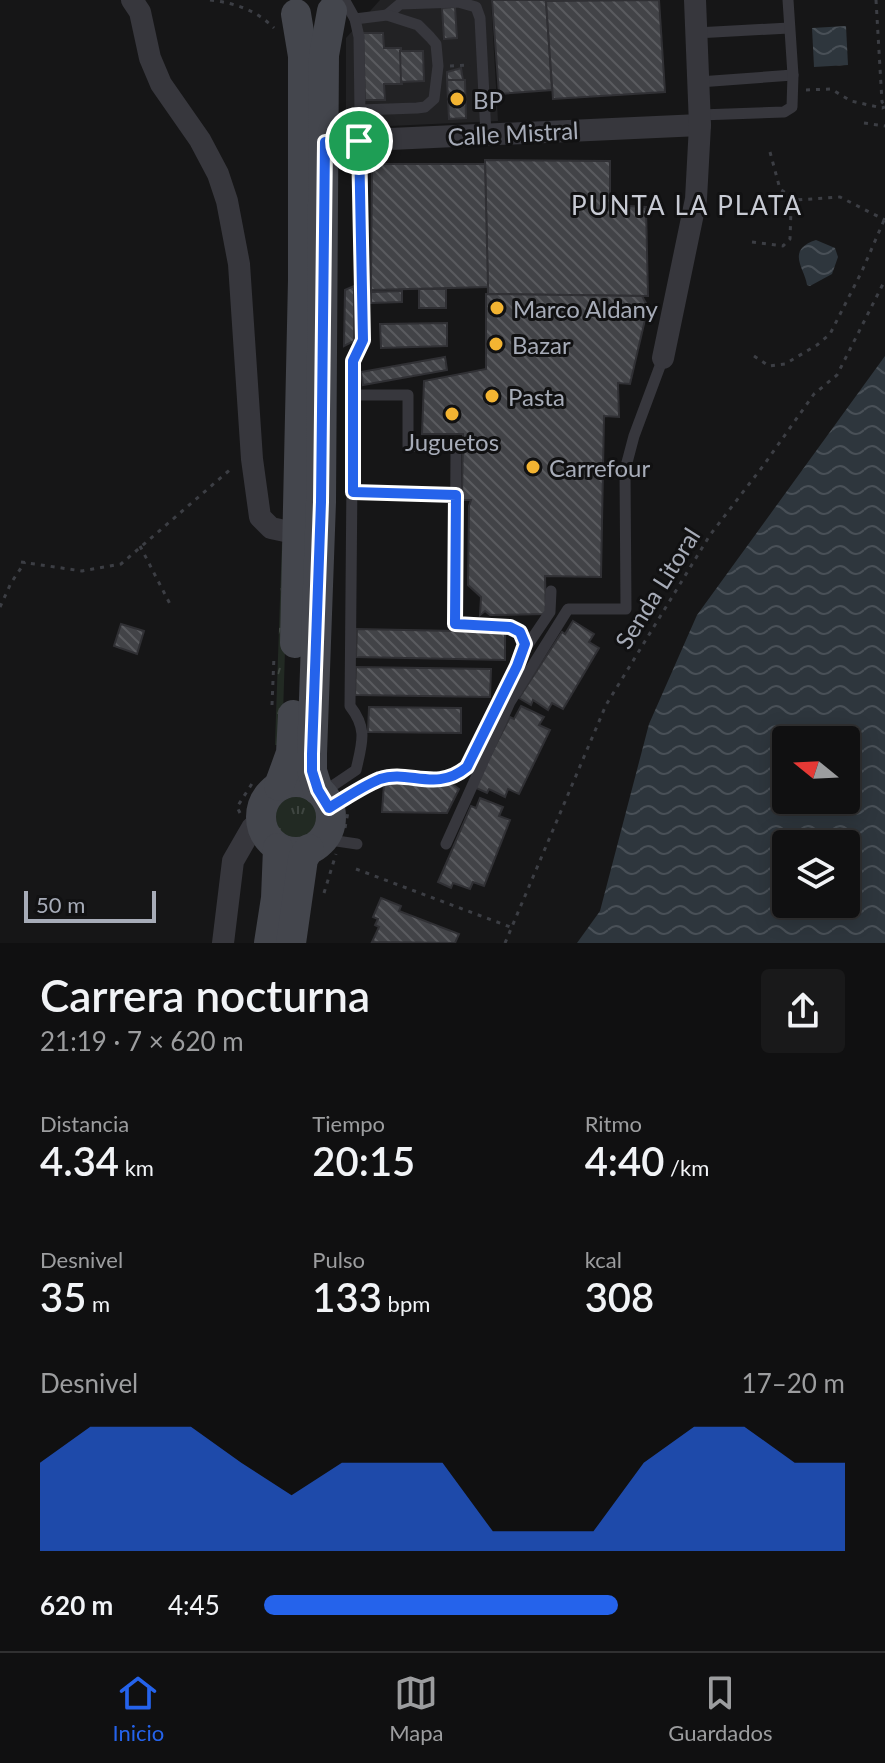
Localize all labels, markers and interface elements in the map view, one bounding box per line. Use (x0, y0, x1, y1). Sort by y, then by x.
place label: BP (473, 85, 503, 114)
marker: BP (448, 90, 466, 108)
pin (325, 107, 393, 175)
street label: Calle Mistral (447, 115, 579, 151)
icon: arrive (337, 119, 381, 163)
district label: PUNTA LA PLATA (571, 189, 803, 221)
place label: Marco Aldany (513, 294, 659, 323)
marker: Marco Aldany (488, 299, 506, 317)
place label: Bazar (512, 330, 571, 359)
marker: Bazar (487, 335, 505, 353)
place label: Pasta (508, 382, 565, 411)
marker: Pasta (483, 387, 501, 405)
marker: Juguetos (443, 405, 461, 423)
place label: Juguetos (405, 427, 499, 456)
place label: Carrefour (549, 453, 650, 482)
marker: Carrefour (524, 458, 542, 476)
street label: Senda Litoral (608, 522, 706, 654)
north arrow (772, 726, 860, 814)
map controls (772, 726, 860, 918)
button: layers (772, 830, 860, 918)
scale bar (24, 887, 156, 923)
text: 50 m (36, 891, 85, 918)
text: Carrera nocturna (40, 969, 370, 1021)
button: share (761, 969, 845, 1053)
text: 21:19 · 7 × 620 m (40, 1025, 244, 1057)
text: Distancia (40, 1110, 129, 1137)
text: Tiempo (312, 1110, 385, 1137)
text: Ritmo (585, 1110, 642, 1137)
text: 4.34 (40, 1137, 119, 1185)
text: 20:15 (312, 1137, 415, 1185)
text: 4:40 (585, 1137, 664, 1185)
text: km (119, 1154, 154, 1181)
text: /km (664, 1154, 709, 1181)
text: Desnivel (40, 1246, 123, 1273)
text: Pulso (312, 1246, 365, 1273)
text: kcal (585, 1246, 622, 1273)
text: 35 (40, 1273, 86, 1321)
text: 133 (312, 1273, 382, 1321)
text: 308 (585, 1273, 654, 1321)
text: m (86, 1290, 110, 1317)
text: bpm (382, 1290, 430, 1317)
text: Desnivel (40, 1367, 138, 1399)
text: 17–20 m (742, 1367, 845, 1399)
text: 620 m (40, 1589, 113, 1621)
text: 4:45 (168, 1589, 220, 1621)
tab: Inicio (112, 1671, 164, 1746)
tab: Mapa (389, 1671, 443, 1746)
tab: Guardados (668, 1671, 773, 1746)

